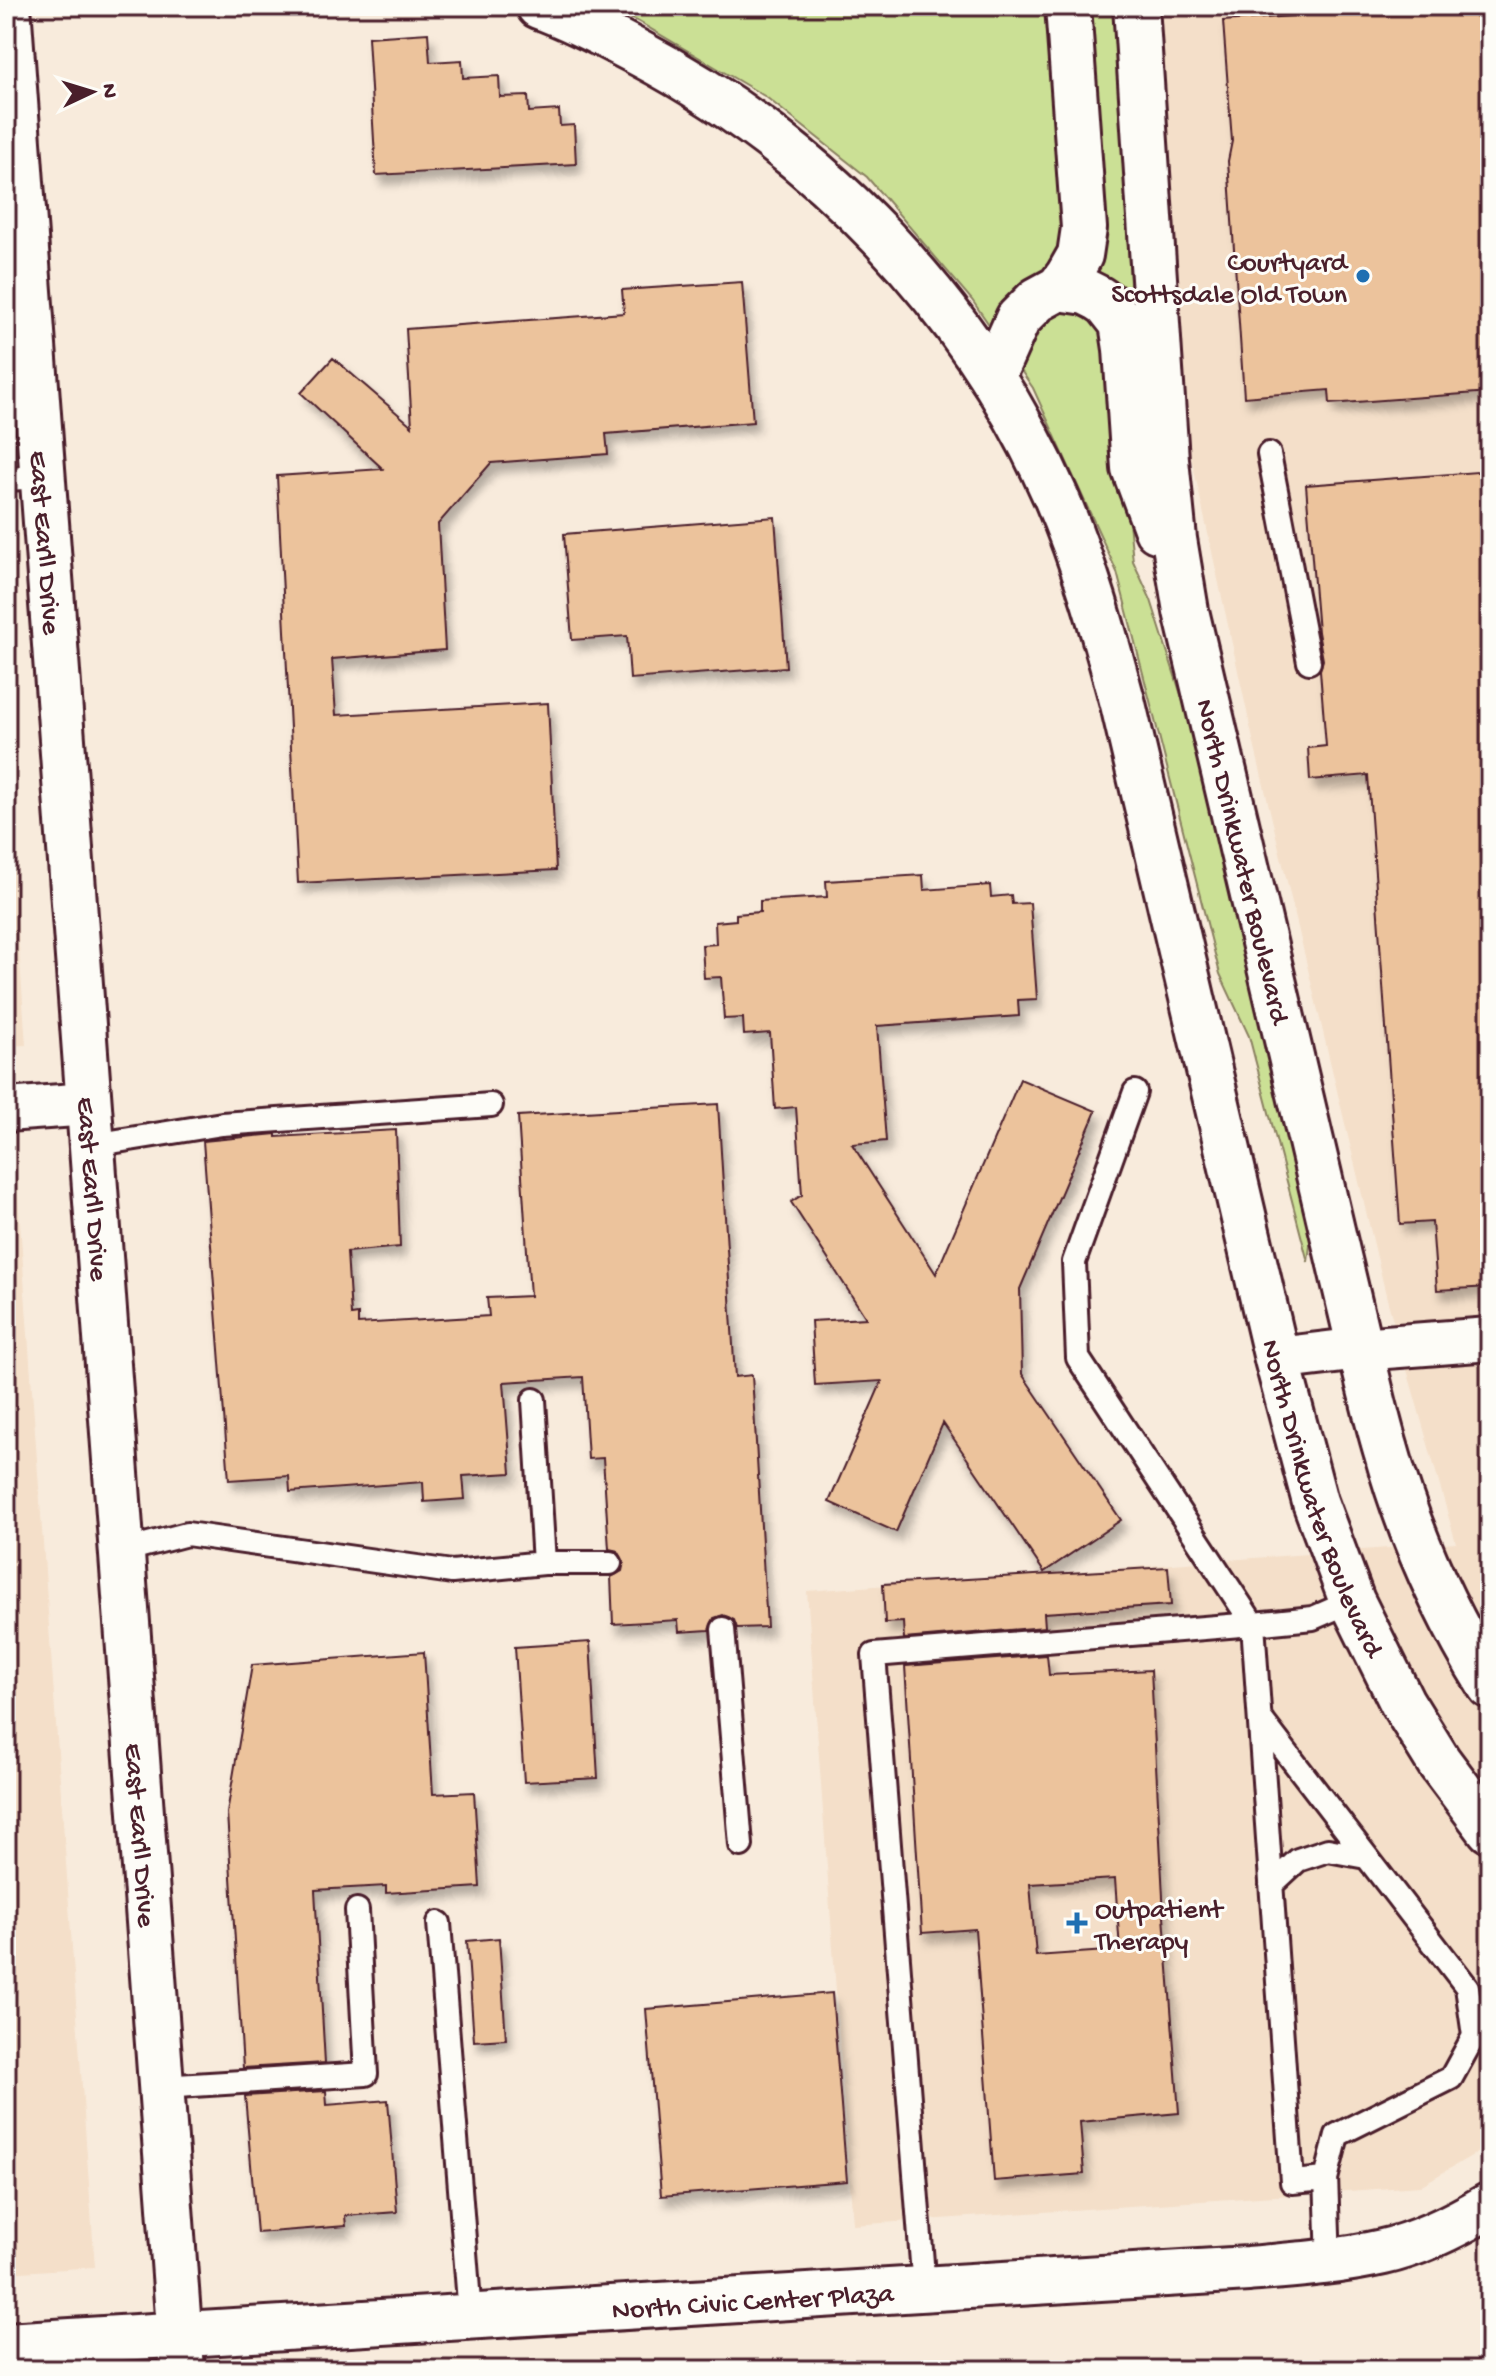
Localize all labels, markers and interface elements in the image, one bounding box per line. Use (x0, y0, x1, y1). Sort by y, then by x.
north arrow (52, 52, 132, 132)
text: N (94, 83, 121, 99)
place label: Courtyard Scottsdale Old Town (1111, 248, 1350, 313)
marker: Courtyard Scottsdale Old Town (1354, 267, 1372, 285)
street label: East Earll Drive (20, 450, 66, 637)
street label: North Drinkwater Boulevard (1186, 696, 1295, 1030)
street label: East Earll Drive (67, 1096, 114, 1283)
street label: North Drinkwater Boulevard (1252, 1337, 1390, 1665)
street label: East Earll Drive (115, 1742, 161, 1929)
place label: Outpatient Therapy (1093, 1895, 1225, 1960)
marker: Outpatient Therapy (1066, 1912, 1088, 1934)
street label: North Civic Center Plaza (611, 2279, 896, 2329)

